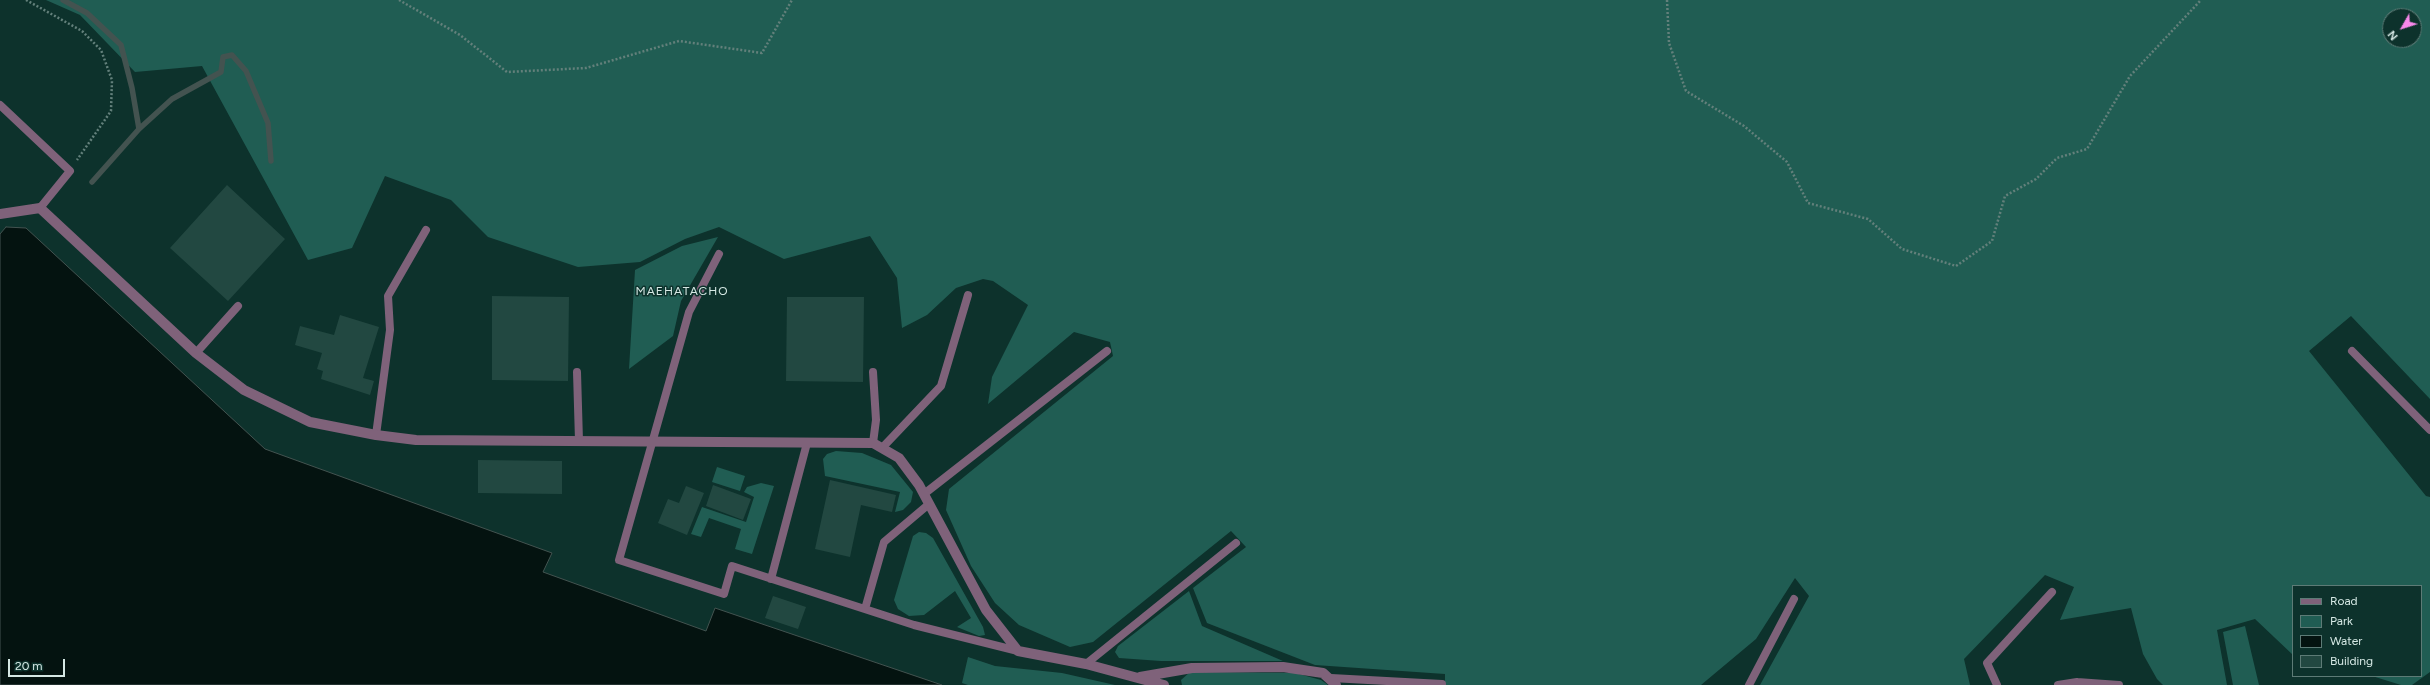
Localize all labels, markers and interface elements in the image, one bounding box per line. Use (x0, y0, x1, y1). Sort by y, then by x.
north arrow (2382, 8, 2422, 48)
text: N (2385, 28, 2401, 43)
district label: MAEHATACHO (636, 284, 728, 298)
legend (2292, 585, 2422, 677)
text: Road (2330, 594, 2358, 608)
text: Park (2330, 614, 2353, 628)
text: Water (2330, 634, 2362, 648)
scale bar (10, 651, 67, 677)
text: Building (2330, 654, 2373, 668)
text: 20 m (15, 659, 43, 673)

